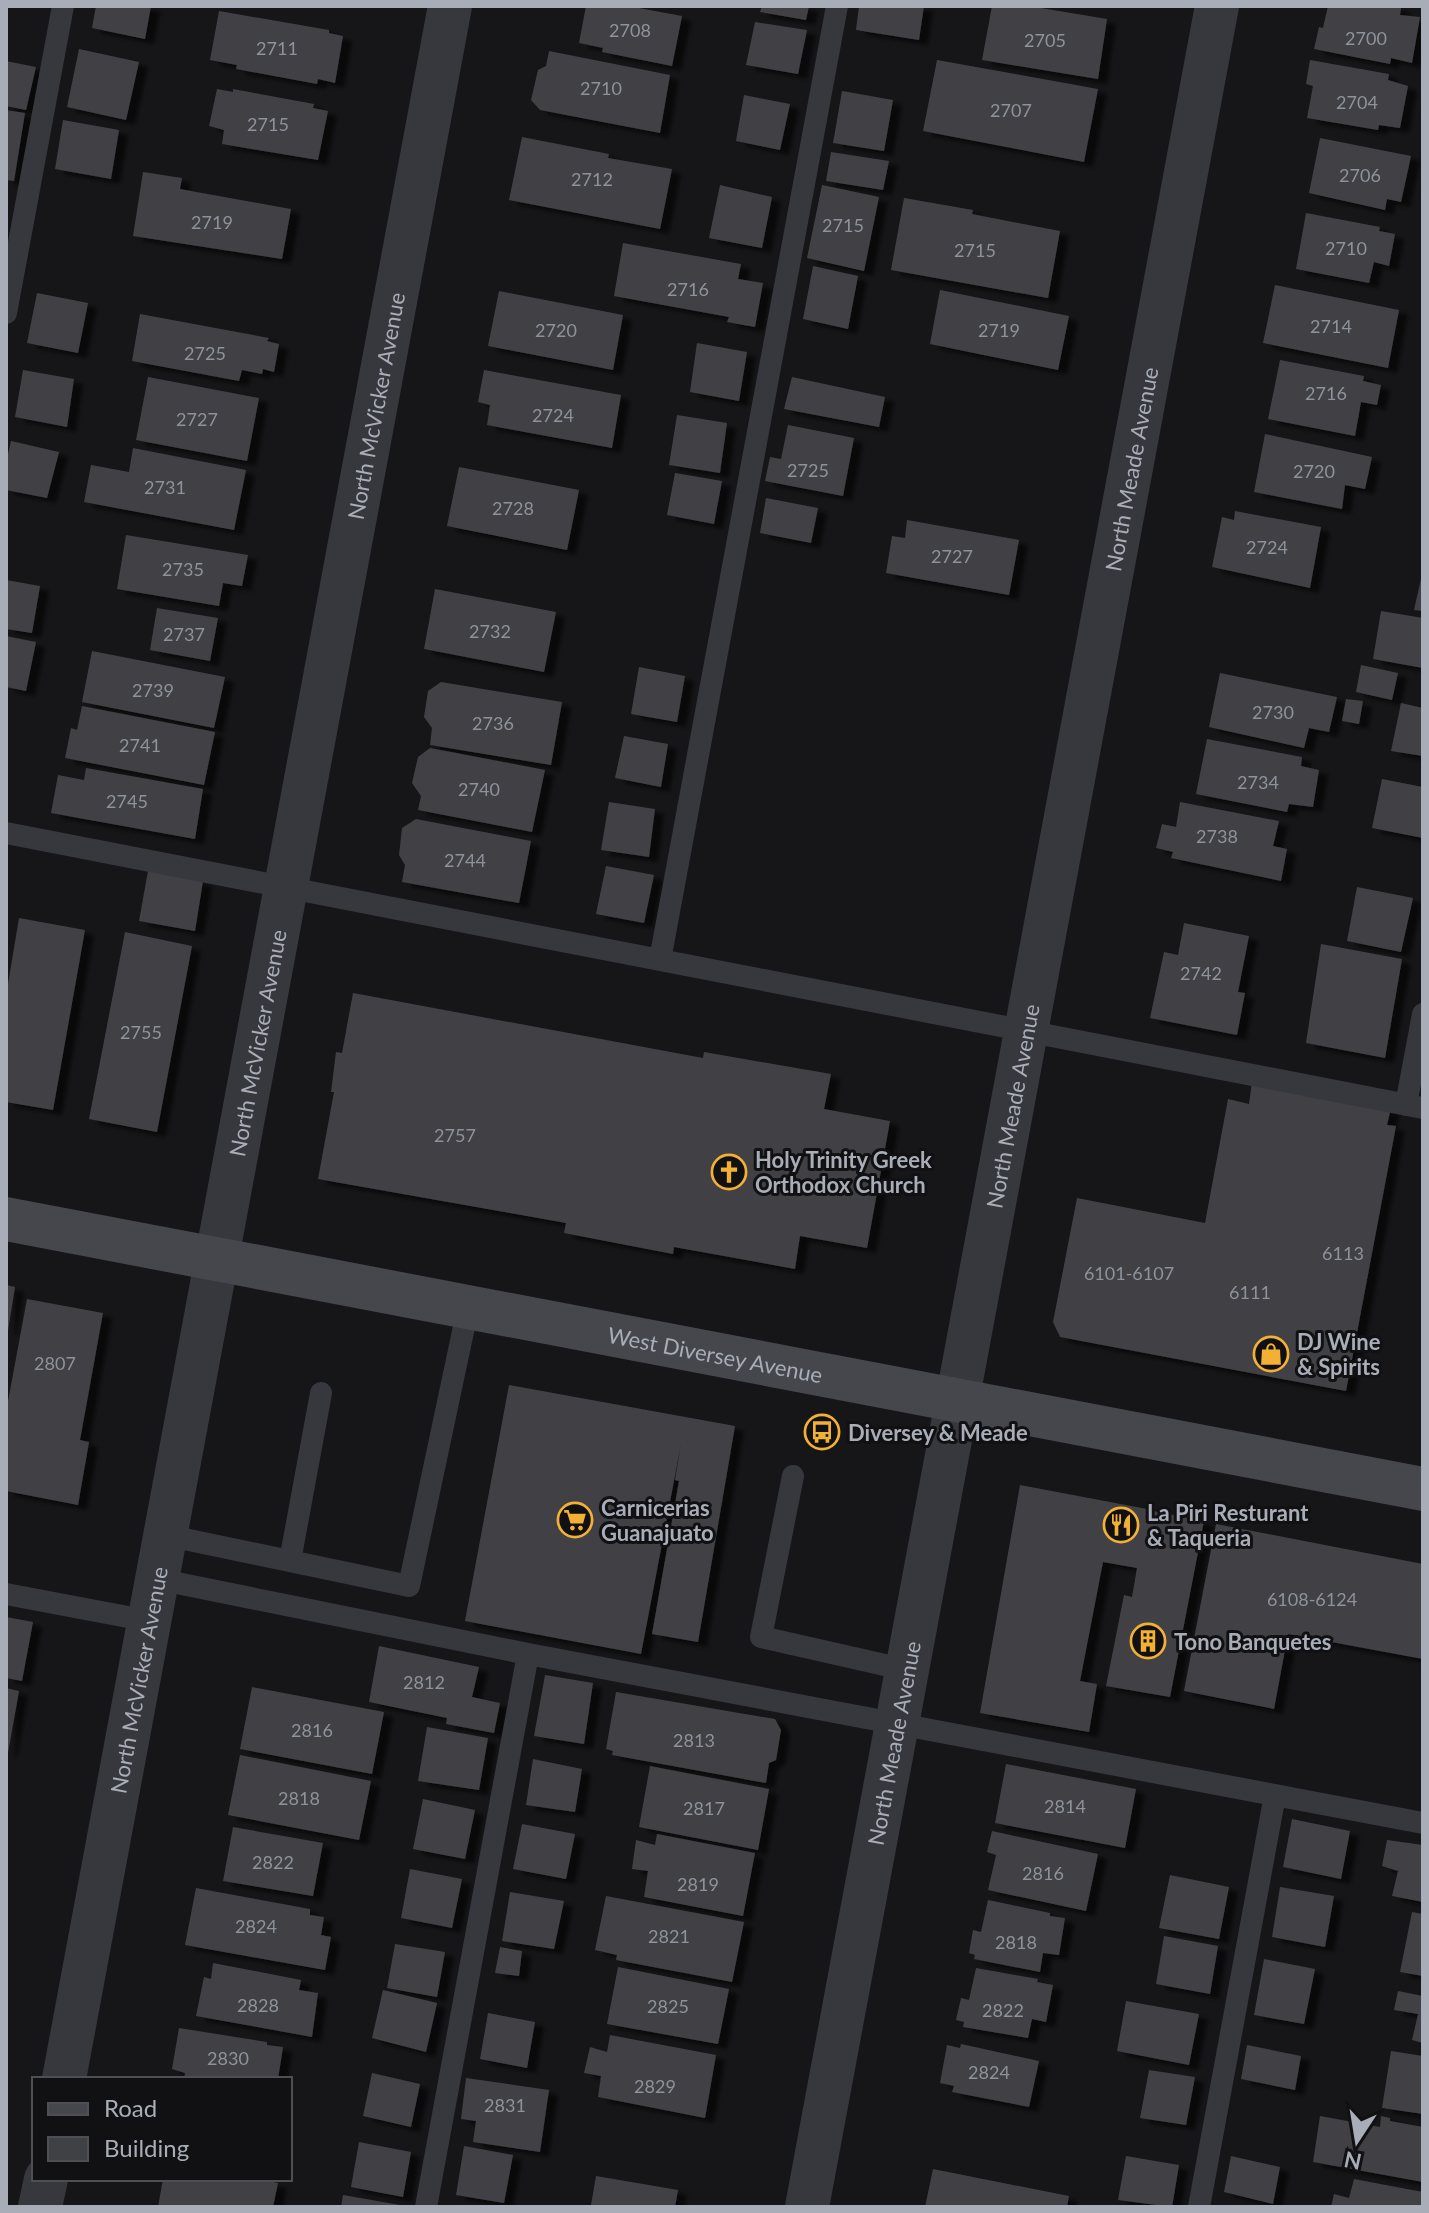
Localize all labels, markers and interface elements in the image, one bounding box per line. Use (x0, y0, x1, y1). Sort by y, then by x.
house number: 2708 (609, 19, 651, 41)
house number: 2700 (1345, 27, 1387, 49)
house number: 2705 (1024, 29, 1066, 51)
house number: 2711 (256, 37, 298, 59)
house number: 2710 (580, 77, 622, 99)
house number: 2704 (1336, 91, 1378, 113)
house number: 2707 (990, 99, 1032, 121)
house number: 2715 (247, 113, 289, 135)
house number: 2706 (1339, 164, 1381, 186)
house number: 2712 (571, 168, 613, 190)
house number: 2719 (191, 211, 233, 233)
house number: 2715 (822, 214, 864, 236)
house number: 2710 (1325, 237, 1367, 259)
house number: 2715 (954, 239, 996, 261)
house number: 2716 (667, 278, 709, 300)
street label: North McVicker Avenue (341, 290, 410, 521)
house number: 2714 (1310, 315, 1352, 337)
house number: 2720 (535, 319, 577, 341)
house number: 2719 (978, 319, 1020, 341)
house number: 2725 (184, 342, 226, 364)
street label: North Meade Avenue (1099, 365, 1163, 573)
house number: 2716 (1305, 382, 1347, 404)
house number: 2724 (532, 404, 574, 426)
house number: 2727 (176, 408, 218, 430)
house number: 2725 (787, 459, 829, 481)
house number: 2720 (1293, 460, 1335, 482)
house number: 2731 (144, 476, 186, 498)
house number: 2728 (492, 497, 534, 519)
house number: 2724 (1246, 536, 1288, 558)
house number: 2727 (931, 545, 973, 567)
house number: 2735 (162, 558, 204, 580)
house number: 2732 (469, 620, 511, 642)
house number: 2737 (163, 623, 205, 645)
house number: 2739 (132, 679, 174, 701)
house number: 2730 (1252, 701, 1294, 723)
house number: 2736 (472, 712, 514, 734)
house number: 2741 (119, 734, 161, 756)
house number: 2734 (1237, 771, 1279, 793)
house number: 2740 (458, 778, 500, 800)
house number: 2745 (106, 790, 148, 812)
house number: 2738 (1196, 825, 1238, 847)
house number: 2744 (444, 849, 486, 871)
street label: North McVicker Avenue (223, 927, 291, 1158)
house number: 2742 (1180, 962, 1222, 984)
street label: North Meade Avenue (980, 1002, 1044, 1210)
house number: 2755 (120, 1021, 162, 1043)
house number: 2757 (434, 1124, 476, 1146)
place label: Holy Trinity Greek Orthodox Church (755, 1146, 932, 1198)
church icon: Holy Trinity Greek Orthodox Church (710, 1153, 748, 1191)
house number: 6113 (1322, 1242, 1364, 1264)
house number: 6101-6107 (1084, 1262, 1174, 1284)
house number: 6111 (1229, 1281, 1271, 1303)
street label: West Diversey Avenue (606, 1320, 825, 1388)
place label: DJ Wine & Spirits (1297, 1328, 1381, 1380)
shop icon: DJ Wine & Spirits (1252, 1335, 1290, 1373)
house number: 2807 (34, 1352, 76, 1374)
bus stop icon: Diversey & Meade (803, 1413, 841, 1451)
place label: Diversey & Meade (848, 1419, 1028, 1446)
place label: Carnicerias Guanajuato (601, 1494, 714, 1546)
place label: La Piri Resturant & Taqueria (1147, 1499, 1309, 1551)
supermarket icon: Carnicerias Guanajuato (556, 1501, 594, 1539)
restaurant icon: La Piri Resturant & Taqueria (1102, 1506, 1140, 1544)
street label: North McVicker Avenue (104, 1564, 173, 1796)
house number: 6108-6124 (1267, 1588, 1357, 1610)
building icon: Tono Banquetes (1129, 1622, 1167, 1660)
place label: Tono Banquetes (1174, 1628, 1332, 1655)
street label: North Meade Avenue (861, 1639, 926, 1847)
house number: 2812 (403, 1671, 445, 1693)
house number: 2816 (291, 1719, 333, 1741)
house number: 2813 (673, 1729, 715, 1751)
house number: 2818 (278, 1787, 320, 1809)
house number: 2814 (1044, 1795, 1086, 1817)
house number: 2817 (683, 1797, 725, 1819)
house number: 2822 (252, 1851, 294, 1873)
house number: 2816 (1022, 1862, 1064, 1884)
house number: 2819 (677, 1873, 719, 1895)
house number: 2824 (235, 1915, 277, 1937)
house number: 2821 (648, 1925, 690, 1947)
house number: 2818 (995, 1931, 1037, 1953)
house number: 2828 (237, 1994, 279, 2016)
house number: 2825 (647, 1995, 689, 2017)
house number: 2822 (982, 1999, 1024, 2021)
house number: 2830 (207, 2047, 249, 2069)
house number: 2824 (968, 2061, 1010, 2083)
house number: 2829 (634, 2075, 676, 2097)
legend (32, 2077, 292, 2181)
text: Road (104, 2093, 157, 2122)
house number: 2831 (484, 2094, 526, 2116)
north arrow (1317, 2101, 1397, 2181)
text: Building (104, 2133, 189, 2162)
text: N (1342, 2146, 1364, 2176)

